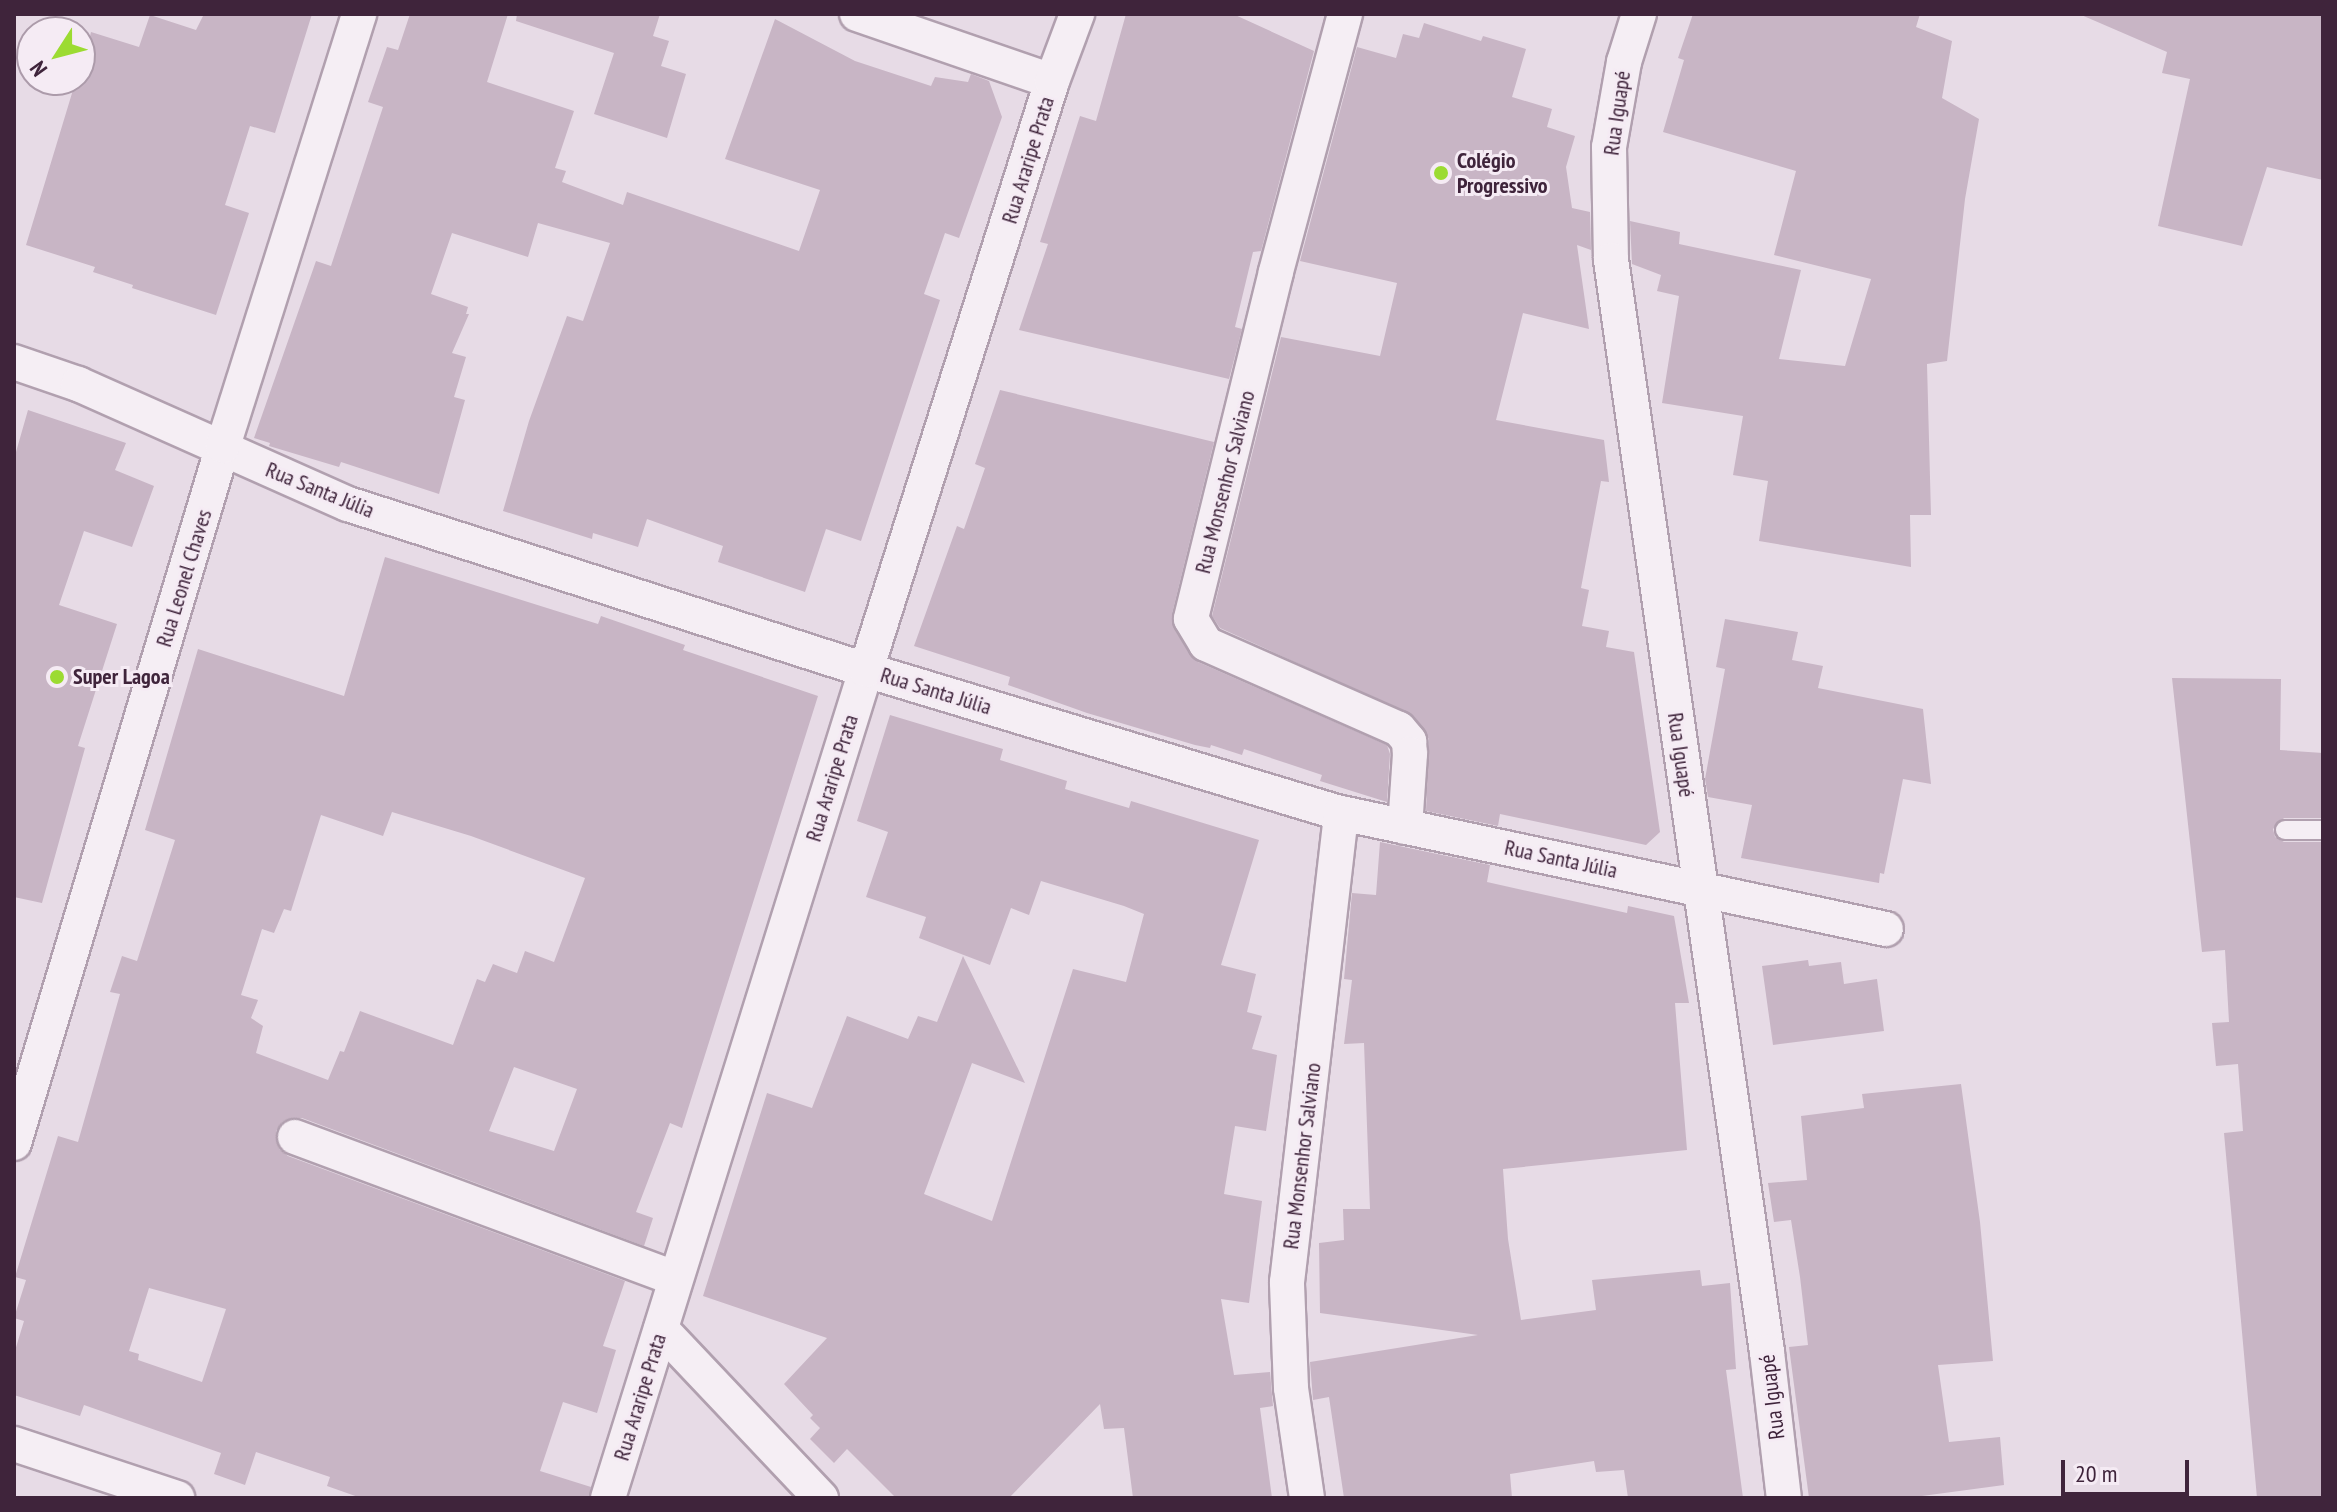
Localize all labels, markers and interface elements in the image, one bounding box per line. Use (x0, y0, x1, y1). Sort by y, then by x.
north arrow (16, 16, 96, 96)
text: N (23, 56, 53, 82)
street label: Rua Iguapé (1598, 69, 1636, 157)
street label: Rua Araripe Prata (996, 93, 1060, 227)
place label: Colégio Progressivo (1457, 147, 1548, 198)
marker: Colégio Progressivo (1432, 164, 1450, 182)
street label: Rua Monsenhor Salviano (1190, 388, 1260, 576)
street label: Rua Santa Júlia (262, 456, 378, 524)
street label: Rua Leonel Chaves (151, 506, 217, 650)
street label: Rua Santa Júlia (877, 662, 995, 720)
place label: Super Lagoa (73, 664, 170, 690)
marker: Super Lagoa (48, 668, 66, 686)
street label: Rua Araripe Prata (800, 711, 864, 845)
street label: Rua Iguapé (1662, 711, 1700, 799)
street label: Rua Santa Júlia (1502, 834, 1620, 884)
street label: Rua Monsenhor Salviano (1277, 1061, 1327, 1251)
street label: Rua Araripe Prata (608, 1330, 672, 1464)
street label: Rua Iguapé (1754, 1353, 1790, 1441)
scale bar (2065, 1444, 2193, 1494)
text: 20 m (2075, 1458, 2117, 1489)

